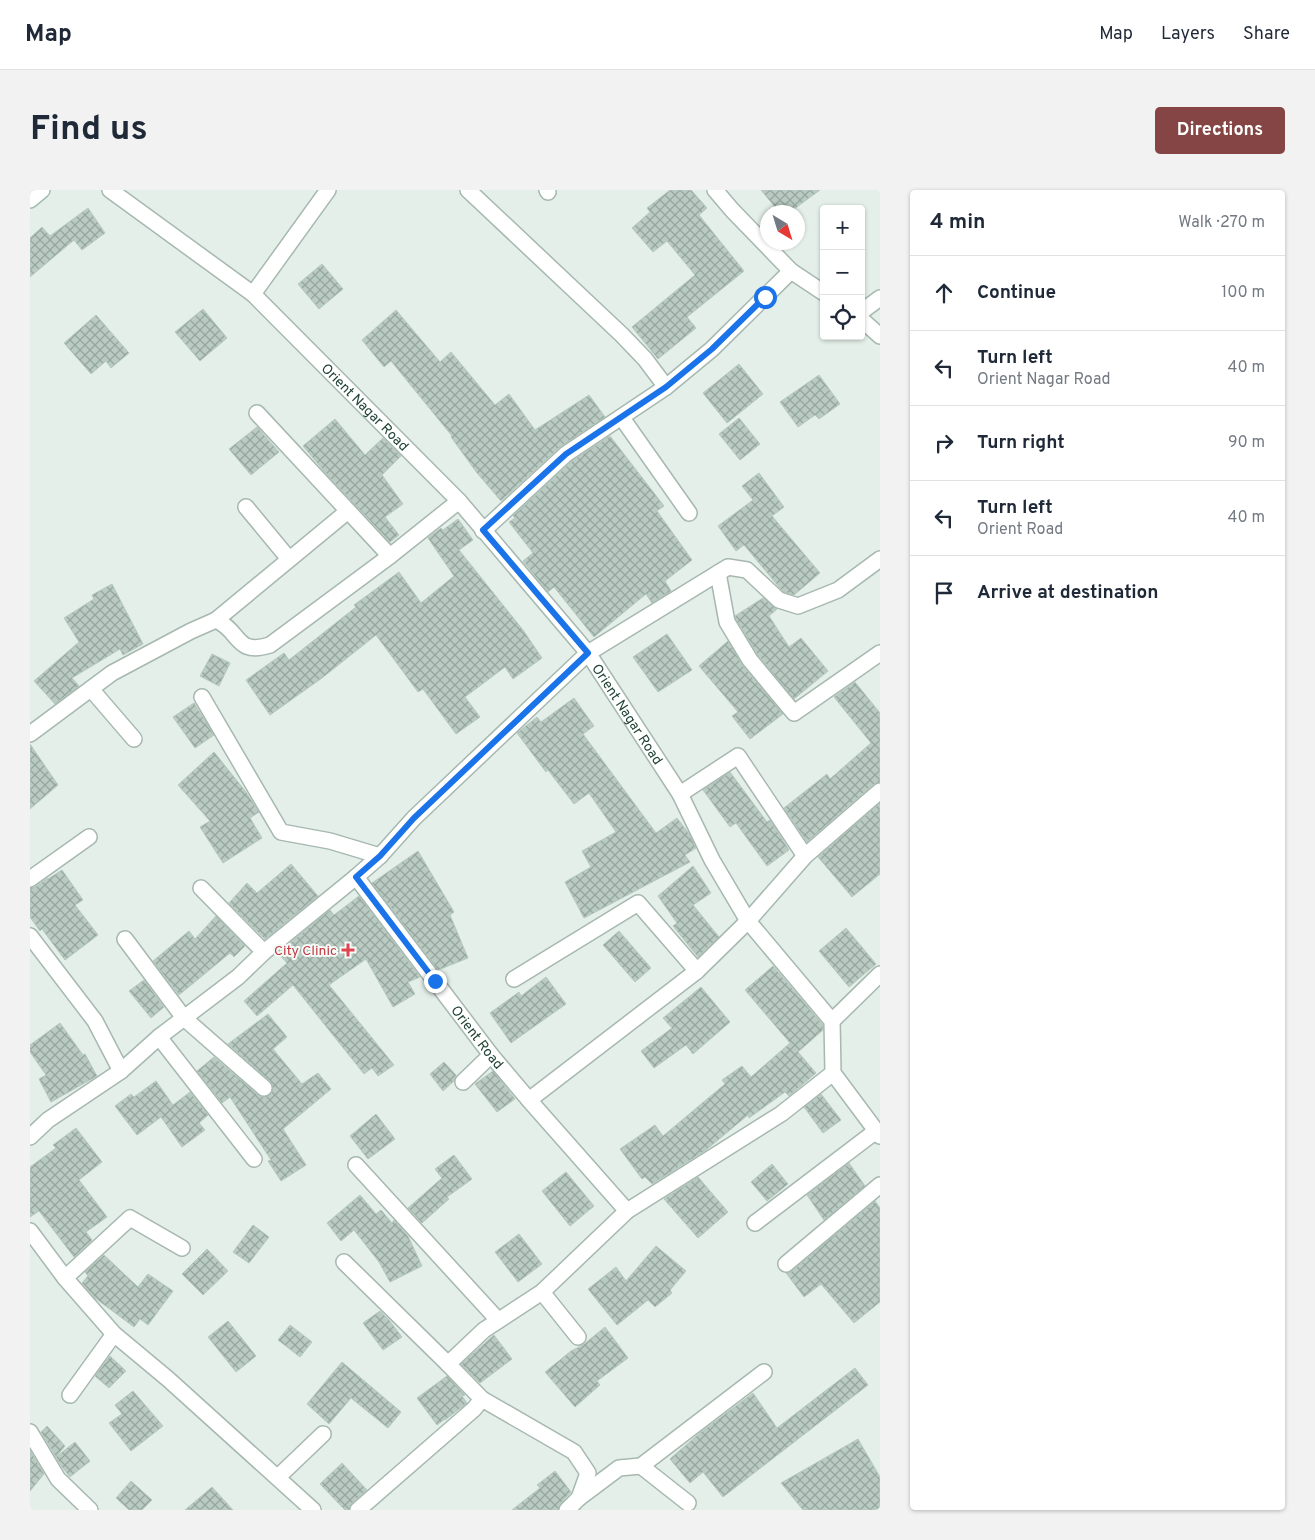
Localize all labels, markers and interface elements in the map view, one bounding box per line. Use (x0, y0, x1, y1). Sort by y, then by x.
text: Map (25, 20, 72, 50)
text: Map (1099, 23, 1133, 46)
text: Layers (1161, 23, 1215, 46)
text: Share (1243, 23, 1290, 46)
button: Directions (1155, 107, 1285, 154)
text: Find us (30, 108, 148, 152)
north arrow (760, 205, 805, 250)
map controls (820, 205, 865, 340)
button: + (820, 205, 865, 250)
text: 4 min (930, 209, 986, 236)
text: Walk · 270 m (1178, 213, 1265, 233)
button: − (820, 250, 865, 295)
icon: ahead (930, 279, 958, 307)
text: Continue (977, 281, 1056, 305)
text: 100 m (1221, 283, 1265, 303)
route start (754, 286, 777, 309)
button: locate (820, 295, 865, 340)
text: Turn left (977, 346, 1053, 370)
icon: left (930, 354, 958, 382)
text: 40 m (1227, 358, 1265, 378)
street label: Orient Nagar Road (317, 360, 412, 455)
text: Orient Nagar Road (977, 370, 1111, 390)
icon: right (930, 429, 958, 457)
text: Turn right (977, 431, 1065, 455)
text: 90 m (1228, 433, 1265, 453)
text: Turn left (977, 496, 1053, 520)
icon: left (930, 504, 958, 532)
text: 40 m (1227, 508, 1265, 528)
text: Orient Road (977, 520, 1063, 540)
icon: arrive (930, 579, 958, 607)
text: Arrive at destination (977, 581, 1158, 605)
street label: Orient Nagar Road (587, 661, 666, 768)
place label: City Clinic (274, 943, 337, 960)
marker: City Clinic (341, 943, 355, 957)
route end (424, 970, 447, 993)
street label: Orient Road (447, 1003, 506, 1073)

